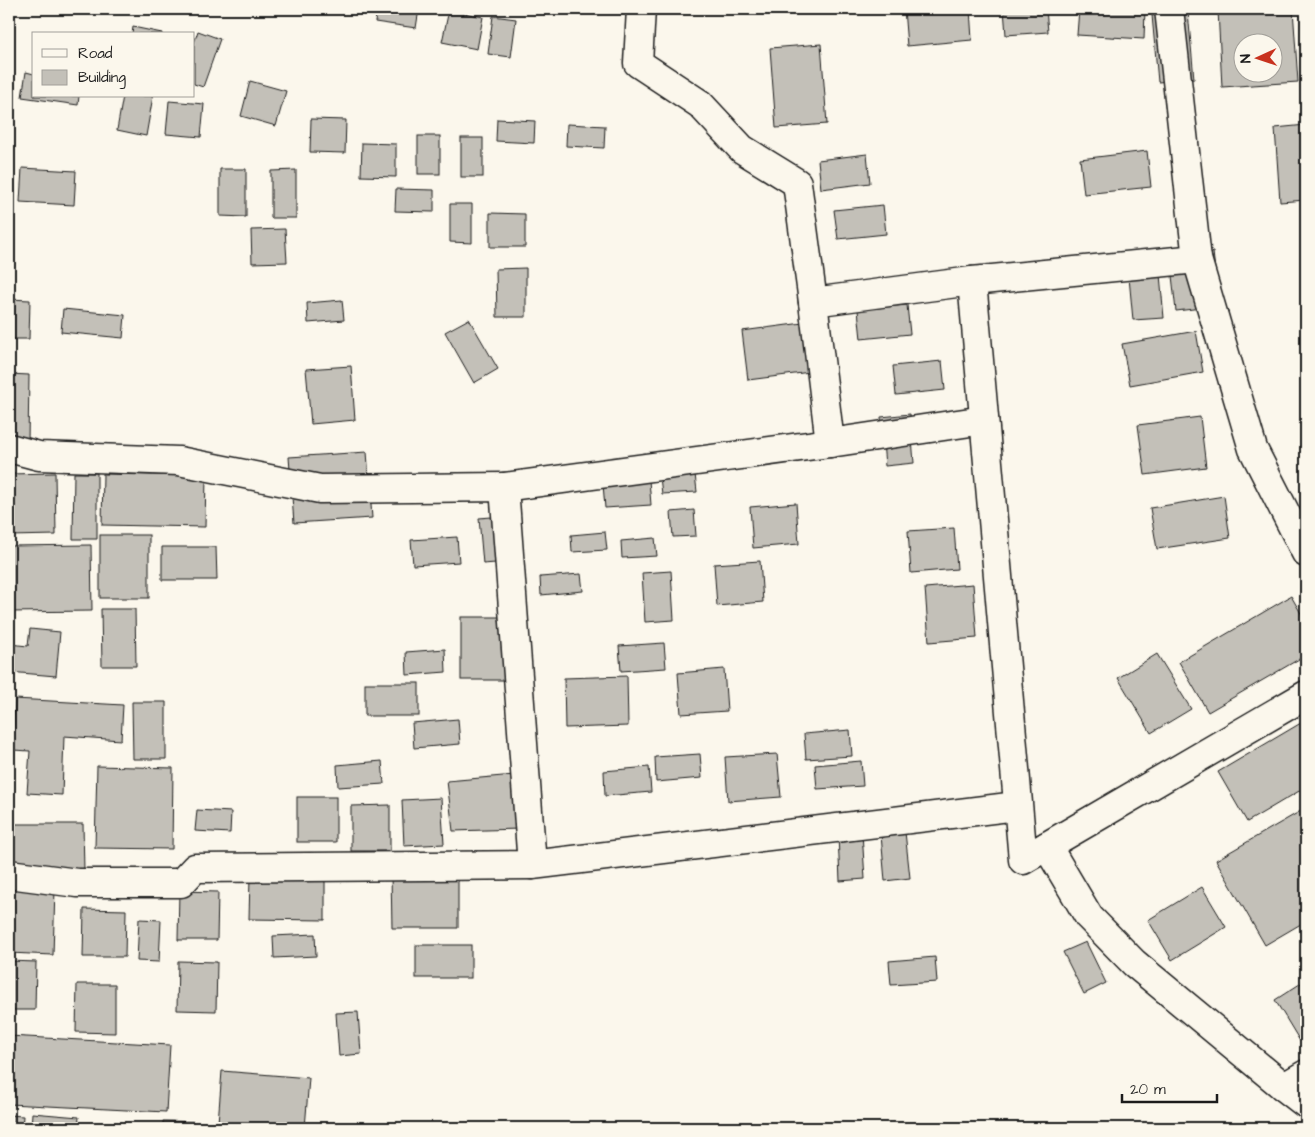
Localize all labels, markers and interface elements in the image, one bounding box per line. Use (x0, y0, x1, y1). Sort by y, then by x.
legend (32, 32, 195, 98)
north arrow (1232, 32, 1282, 82)
text: Road (78, 43, 113, 64)
text: N (1236, 54, 1256, 64)
text: Building (78, 67, 126, 89)
scale bar (1122, 1072, 1218, 1104)
text: 20 m (1130, 1079, 1166, 1100)

